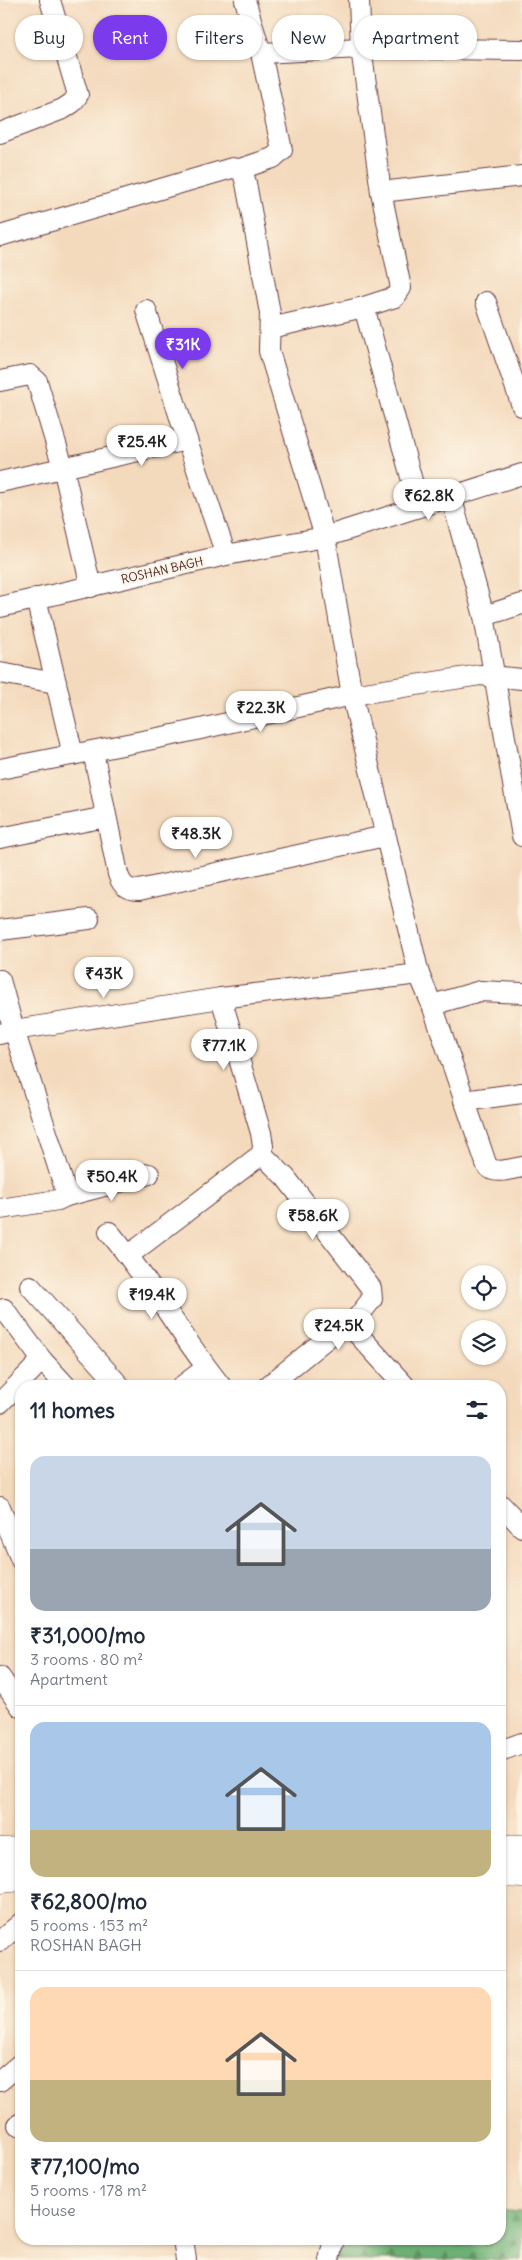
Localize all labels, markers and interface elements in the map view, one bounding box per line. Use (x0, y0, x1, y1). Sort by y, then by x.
chip: Buy (15, 15, 83, 60)
chip: Rent (93, 15, 167, 60)
chip: Filters (177, 15, 262, 60)
chip: New (272, 15, 344, 60)
chip: Apartment (354, 15, 477, 60)
pin: ₹31K (153, 328, 213, 370)
text: ₹31K (166, 334, 200, 354)
pin: ₹25.4K (101, 424, 183, 467)
text: ₹25.4K (117, 431, 167, 451)
pin: ₹62.8K (388, 478, 470, 521)
text: ₹62.8K (404, 485, 454, 505)
street label: ROSHAN BAGH (119, 553, 205, 587)
pin: ₹22.3K (220, 690, 302, 733)
text: ₹22.3K (237, 697, 285, 717)
pin: ₹48.3K (155, 816, 237, 859)
text: ₹48.3K (171, 823, 221, 843)
pin: ₹43K (74, 956, 134, 999)
text: ₹43K (85, 963, 123, 983)
pin: ₹77.1K (183, 1028, 265, 1071)
text: ₹77.1K (202, 1035, 246, 1055)
pin: ₹50.4K (71, 1160, 153, 1202)
text: ₹50.4K (86, 1166, 138, 1186)
pin: ₹58.6K (272, 1198, 354, 1241)
text: ₹58.6K (288, 1205, 338, 1225)
map controls (461, 1265, 506, 1365)
button: locate (461, 1265, 506, 1310)
pin: ₹19.4K (111, 1278, 193, 1320)
text: ₹19.4K (129, 1284, 175, 1304)
pin: ₹24.5K (298, 1308, 380, 1351)
text: ₹24.5K (314, 1315, 364, 1335)
button: layers (461, 1320, 506, 1365)
icon: filters (463, 1396, 491, 1424)
text: 11 homes (30, 1397, 115, 1424)
icon: home (216, 1489, 306, 1579)
text: ₹31,000/mo (30, 1622, 145, 1649)
text: 3 rooms · 80 m² (30, 1649, 143, 1669)
text: Apartment (30, 1669, 108, 1689)
icon: home (216, 1754, 306, 1844)
text: ₹62,800/mo (30, 1888, 147, 1915)
text: 5 rooms · 153 m² (30, 1915, 148, 1935)
text: ROSHAN BAGH (30, 1935, 142, 1955)
icon: home (216, 2019, 306, 2109)
text: ₹77,100/mo (30, 2153, 139, 2180)
text: 5 rooms · 178 m² (30, 2180, 147, 2200)
text: House (30, 2200, 76, 2220)

